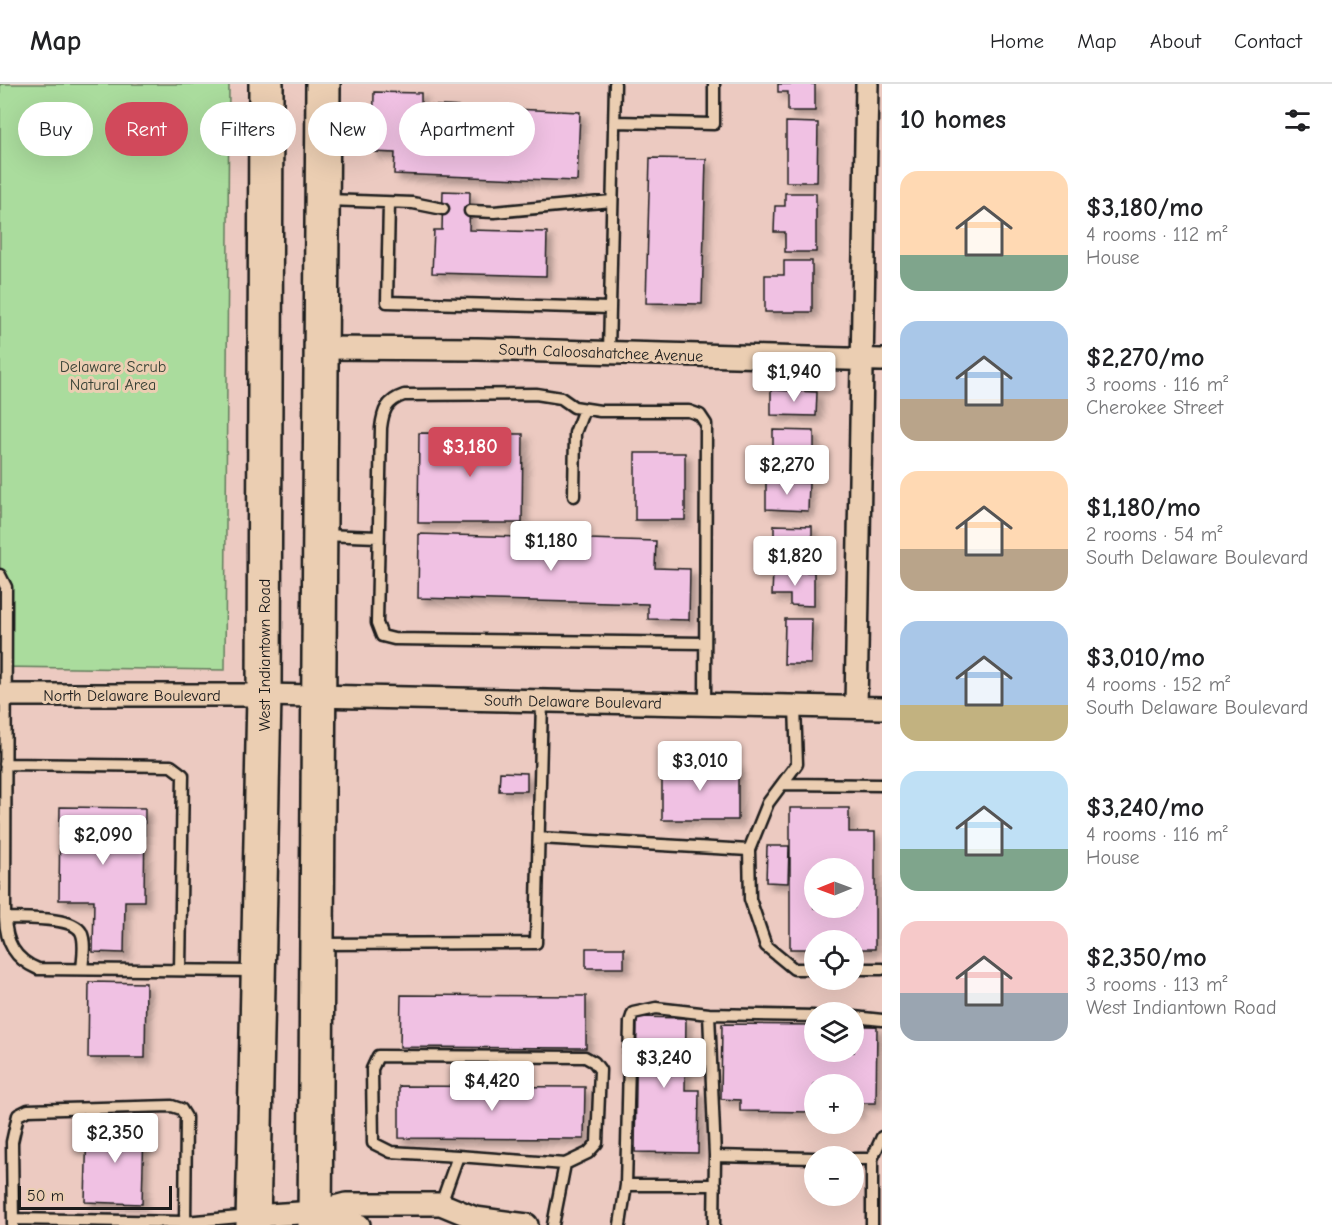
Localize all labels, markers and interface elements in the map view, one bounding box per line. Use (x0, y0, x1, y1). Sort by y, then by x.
text: Map (30, 25, 81, 57)
text: Home (990, 29, 1044, 53)
text: Map (1077, 29, 1117, 53)
text: About (1150, 29, 1201, 53)
text: Contact (1234, 29, 1302, 53)
chip: Buy (18, 102, 93, 156)
chip: Rent (105, 102, 188, 156)
chip: Filters (200, 102, 296, 156)
chip: New (308, 102, 387, 156)
chip: Apartment (399, 102, 535, 156)
icon: filters (1281, 104, 1314, 137)
text: 10 homes (900, 105, 1006, 135)
text: $3,180/mo (1086, 193, 1203, 223)
icon: home (948, 195, 1020, 267)
text: 4 rooms · 112 m² (1086, 223, 1227, 246)
text: House (1086, 246, 1140, 269)
street label: South Caloosahatchee Avenue (498, 340, 703, 366)
text: $2,270/mo (1086, 343, 1204, 373)
icon: home (948, 345, 1020, 417)
pin: $1,940 (745, 352, 843, 403)
park label: Delaware Scrub Natural Area (60, 358, 166, 394)
text: $1,940 (767, 360, 822, 383)
text: 3 rooms · 116 m² (1086, 373, 1228, 396)
text: Cherokee Street (1086, 396, 1223, 419)
pin: $3,180 (421, 427, 519, 478)
text: $3,180 (442, 435, 498, 458)
pin: $2,270 (738, 445, 836, 496)
text: $2,270 (759, 453, 815, 476)
text: $1,180/mo (1086, 493, 1201, 523)
icon: home (948, 495, 1020, 567)
pin: $1,180 (502, 521, 600, 572)
text: 2 rooms · 54 m² (1086, 523, 1222, 546)
text: $1,180 (524, 529, 578, 552)
pin: $1,820 (746, 536, 844, 587)
text: $1,820 (767, 544, 823, 567)
text: South Delaware Boulevard (1086, 546, 1308, 569)
street label: West Indiantown Road (256, 579, 274, 731)
text: $3,010/mo (1086, 643, 1205, 673)
icon: home (948, 645, 1020, 717)
text: 4 rooms · 152 m² (1086, 673, 1230, 696)
street label: North Delaware Boulevard (43, 687, 221, 705)
street label: South Delaware Boulevard (484, 691, 662, 713)
text: South Delaware Boulevard (1086, 696, 1308, 719)
pin: $3,010 (651, 741, 749, 792)
text: $3,010 (672, 749, 728, 772)
text: $3,240/mo (1086, 793, 1204, 823)
icon: home (948, 795, 1020, 867)
pin: $2,090 (54, 815, 152, 866)
text: $2,090 (73, 823, 133, 846)
text: 4 rooms · 116 m² (1086, 823, 1228, 846)
text: House (1086, 846, 1140, 869)
north arrow (804, 858, 864, 918)
map controls (804, 858, 864, 1206)
button: locate (804, 930, 864, 990)
text: $2,350/mo (1086, 943, 1207, 973)
icon: home (948, 945, 1020, 1017)
text: 3 rooms · 113 m² (1086, 973, 1227, 996)
text: West Indiantown Road (1086, 996, 1277, 1019)
button: layers (804, 1002, 864, 1062)
pin: $3,240 (615, 1038, 713, 1089)
text: $3,240 (636, 1046, 692, 1069)
pin: $4,420 (443, 1061, 541, 1112)
text: $4,420 (464, 1069, 520, 1092)
button: + (804, 1074, 864, 1134)
pin: $2,350 (66, 1113, 164, 1164)
text: $2,350 (86, 1121, 144, 1144)
button: − (804, 1146, 864, 1206)
scale bar (18, 1183, 172, 1210)
text: 50 m (27, 1187, 64, 1205)

